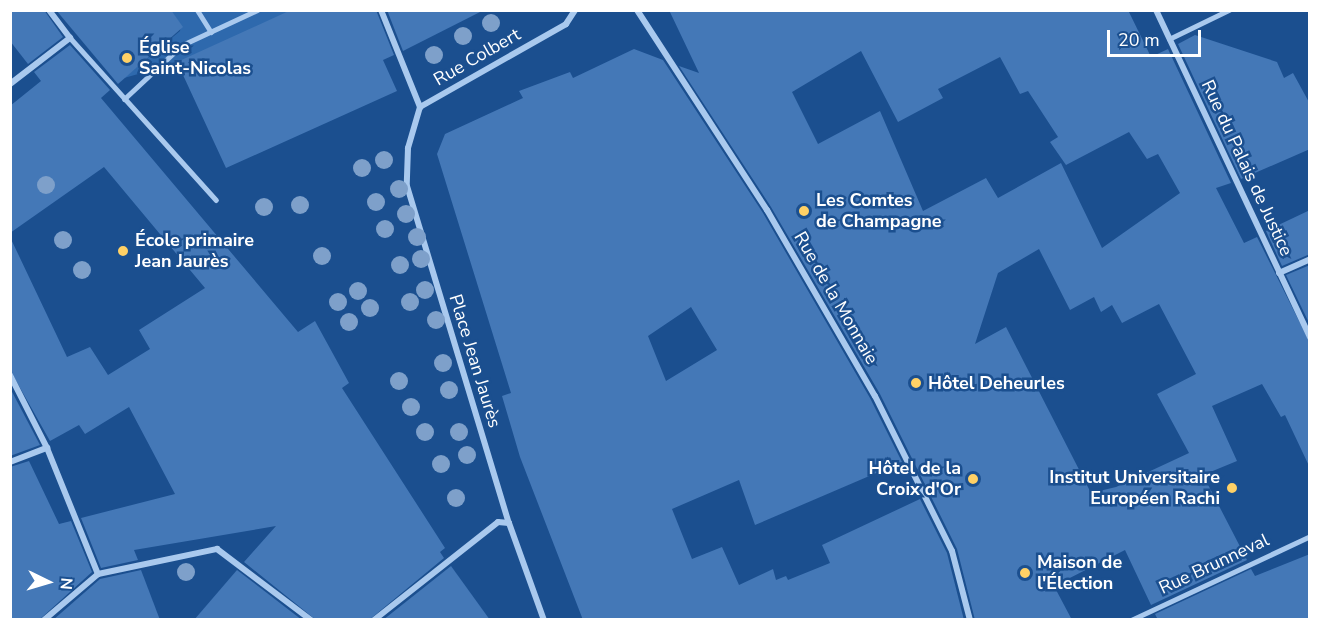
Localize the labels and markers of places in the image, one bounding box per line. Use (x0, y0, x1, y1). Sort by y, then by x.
place label: Église Saint-Nicolas (139, 37, 251, 80)
marker: Église Saint-Nicolas (120, 51, 134, 65)
place label: Les Comtes de Champagne (816, 190, 942, 232)
marker: Les Comtes de Champagne (797, 204, 811, 218)
place label: École primaire Jean Jaurès (135, 230, 254, 272)
marker: École primaire Jean Jaurès (116, 244, 130, 258)
place label: Hôtel Deheurles (928, 372, 1065, 394)
marker: Hôtel Deheurles (909, 376, 923, 390)
place label: Hôtel de la Croix d'Or (869, 458, 961, 500)
place label: Institut Universitaire Européen Rachi (1049, 467, 1220, 510)
marker: Hôtel de la Croix d'Or (966, 472, 980, 486)
marker: Institut Universitaire Européen Rachi (1225, 481, 1239, 495)
place label: Maison de l'Élection (1037, 552, 1122, 594)
marker: Maison de l'Élection (1018, 566, 1032, 580)

